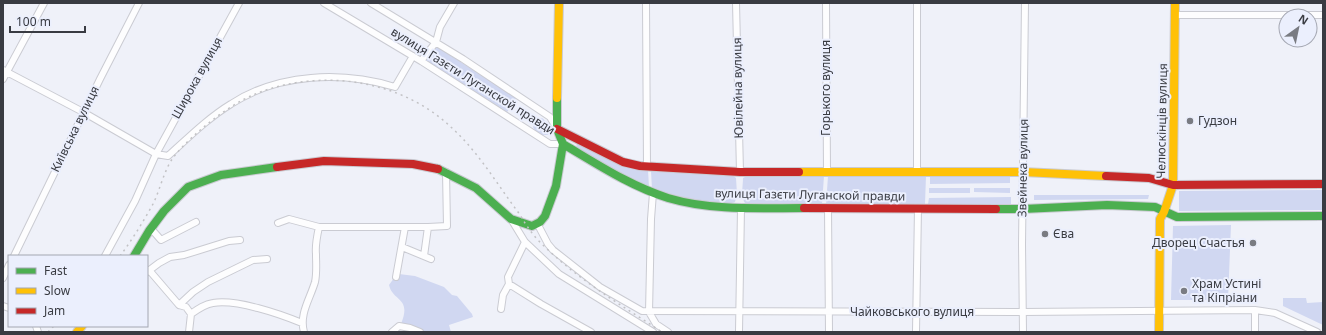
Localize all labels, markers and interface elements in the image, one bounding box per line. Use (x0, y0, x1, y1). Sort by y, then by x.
scale bar (10, 8, 85, 34)
north arrow (1278, 8, 1318, 48)
text: N (1296, 10, 1312, 28)
text: 100 m (16, 13, 51, 30)
street label: вулиця Газєти Луганской правди (388, 23, 559, 138)
street label: Широка вулиця (167, 34, 226, 122)
street label: Ювілейна вулиця (728, 37, 747, 139)
street label: Горького вулиця (817, 40, 834, 136)
street label: Челюскінців вулиця (1152, 63, 1171, 179)
street label: Київська вулиця (46, 83, 103, 175)
place label: Гудзон (1198, 112, 1237, 129)
marker: Гудзон (1185, 116, 1195, 126)
street label: Звейнека вулиця (1013, 119, 1032, 217)
street label: вулиця Газєти Луганской правди (715, 184, 905, 205)
place label: Єва (1053, 225, 1074, 242)
marker: Єва (1040, 229, 1050, 239)
place label: Дворец Счастья (1152, 234, 1245, 251)
marker: Дворец Счастья (1248, 238, 1258, 248)
legend (8, 255, 148, 327)
text: Fast (44, 262, 68, 279)
place label: Храм Устині та Кіпріани (1192, 275, 1261, 306)
text: Slow (44, 282, 71, 299)
marker: Храм Устині та Кіпріани (1179, 286, 1189, 296)
text: Jam (43, 302, 65, 319)
street label: Чайковського вулиця (850, 303, 974, 320)

